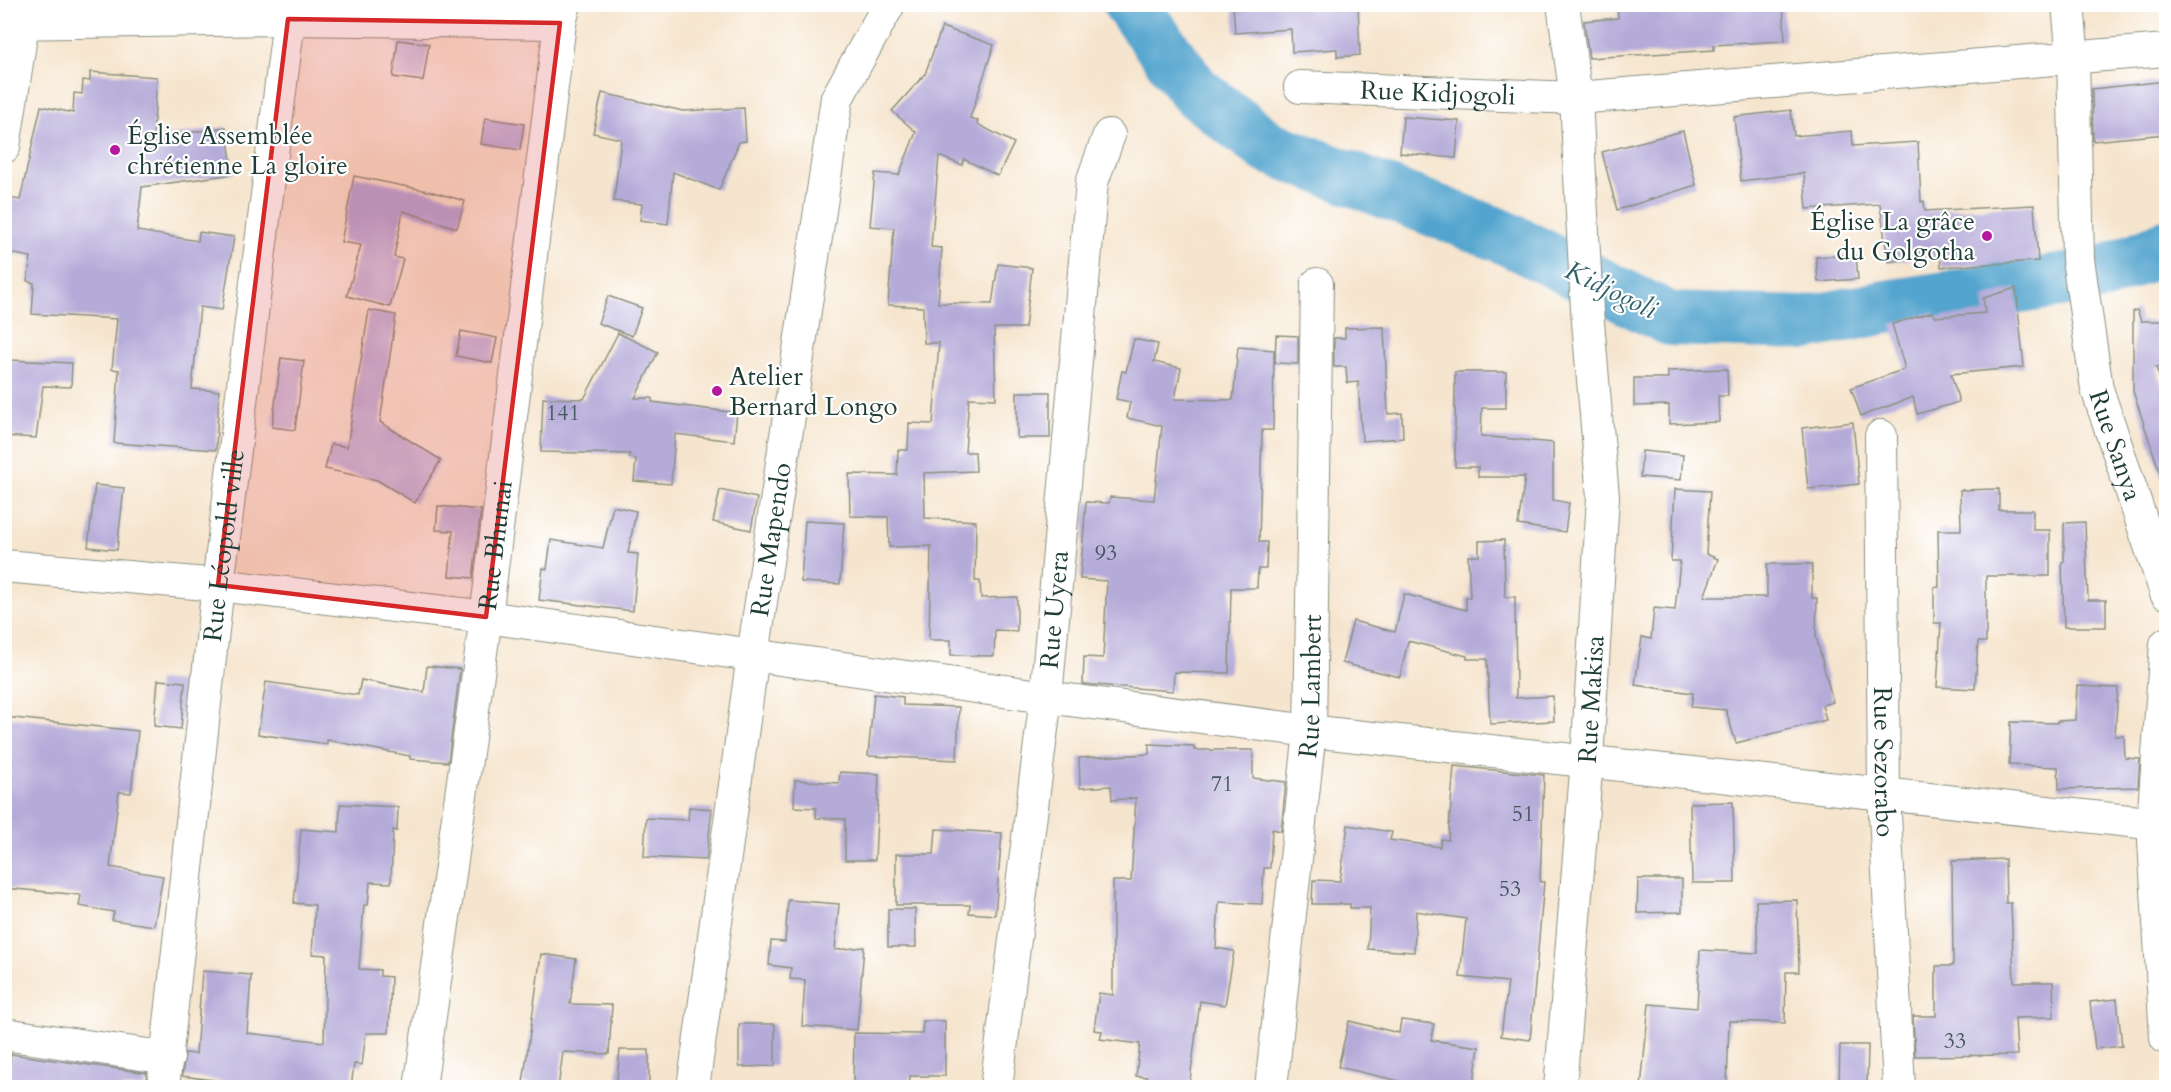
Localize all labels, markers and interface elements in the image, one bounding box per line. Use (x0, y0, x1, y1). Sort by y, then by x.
street label: Rue Kidjogoli (1359, 72, 1516, 113)
place label: Église Assemblée chrétienne La gloire (127, 118, 348, 183)
marker: Église Assemblée chrétienne La gloire (108, 143, 122, 157)
place label: Église La grâce du Golgotha (1810, 204, 1975, 269)
marker: Église La grâce du Golgotha (1980, 229, 1994, 243)
water label: Kidjogoli (1559, 252, 1664, 328)
place label: Atelier Bernard Longo (729, 359, 897, 424)
marker: Atelier Bernard Longo (710, 384, 724, 398)
street label: Rue Sanya (2081, 385, 2151, 505)
house number: 141 (546, 398, 580, 428)
street label: Rue Léopold ville (194, 447, 252, 643)
street label: Rue Mapendo (742, 460, 799, 619)
street label: Rue Bhunai (470, 478, 520, 612)
house number: 93 (1095, 538, 1117, 568)
street label: Rue Uyera (1031, 549, 1077, 670)
street label: Rue Lambert (1290, 614, 1329, 760)
street label: Rue Makisa (1569, 634, 1612, 764)
street label: Rue Sezorabo (1866, 687, 1904, 838)
house number: 71 (1211, 769, 1233, 799)
house number: 51 (1512, 799, 1534, 829)
house number: 53 (1499, 874, 1521, 904)
house number: 33 (1944, 1026, 1966, 1056)

